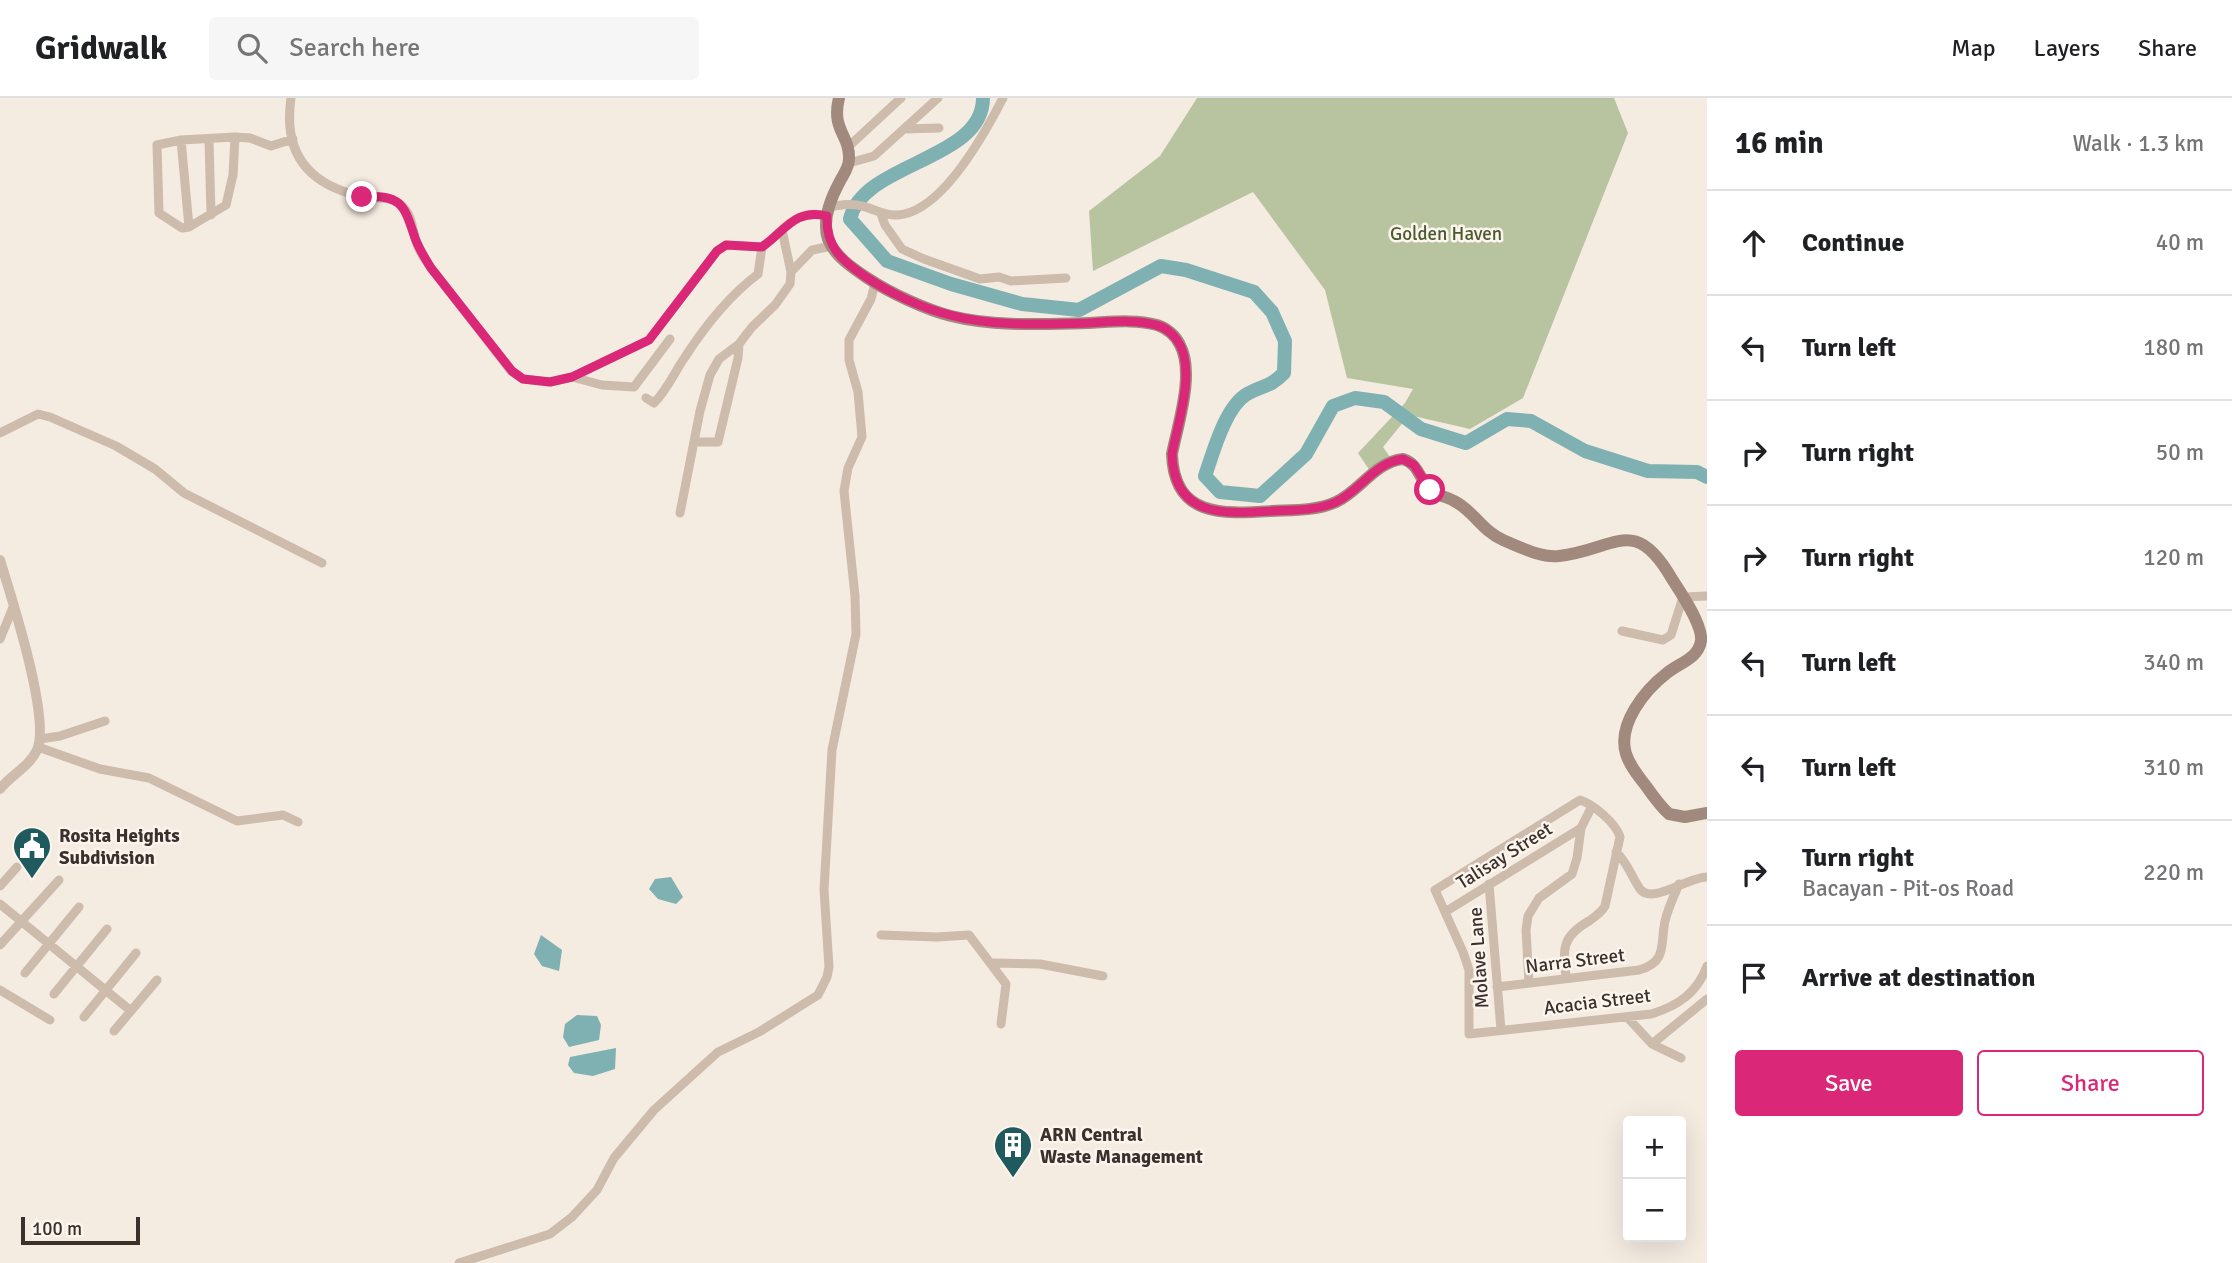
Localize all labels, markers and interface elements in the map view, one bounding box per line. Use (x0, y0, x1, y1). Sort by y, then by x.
search box (209, 17, 699, 80)
text: Gridwalk (35, 28, 167, 69)
icon: search (233, 29, 271, 67)
text: Search here (289, 32, 420, 64)
text: Map (1951, 33, 1996, 63)
text: Layers (2034, 33, 2100, 63)
text: Share (2138, 33, 2197, 63)
text: 16 min (1735, 125, 1824, 162)
text: Walk · 1.3 km (2072, 129, 2204, 158)
route end (346, 181, 377, 212)
park label: Golden Haven (1390, 222, 1502, 246)
icon: ahead (1735, 224, 1773, 262)
text: Continue (1802, 227, 1904, 259)
text: 40 m (2156, 228, 2204, 257)
icon: left (1735, 329, 1773, 367)
text: Turn left (1802, 332, 1896, 364)
text: 180 m (2143, 333, 2204, 362)
icon: right (1735, 434, 1773, 472)
text: Turn right (1802, 437, 1914, 469)
text: 50 m (2156, 438, 2204, 467)
route start (1414, 474, 1445, 505)
icon: right (1735, 539, 1773, 577)
text: Turn right (1802, 542, 1914, 574)
text: 120 m (2143, 543, 2204, 572)
icon: left (1735, 644, 1773, 682)
text: Turn left (1802, 647, 1896, 679)
text: 340 m (2143, 648, 2204, 677)
icon: left (1735, 749, 1773, 787)
text: Turn left (1802, 752, 1896, 784)
text: 310 m (2143, 753, 2204, 782)
street label: Talisay Street (1452, 817, 1557, 895)
place label: Rosita Heights Subdivision (59, 824, 180, 870)
public building icon: Rosita Heights Subdivision (11, 825, 53, 880)
text: Turn right (1802, 842, 1914, 874)
icon: right (1735, 854, 1773, 892)
text: 220 m (2143, 858, 2204, 887)
text: Bacayan - Pit-os Road (1802, 874, 2014, 903)
street label: Molave Lane (1463, 906, 1495, 1009)
street label: Narra Street (1524, 943, 1626, 979)
icon: arrive (1735, 959, 1773, 997)
text: Arrive at destination (1802, 962, 2035, 994)
street label: Acacia Street (1542, 983, 1652, 1020)
button: Save (1735, 1050, 1963, 1116)
button: Share (1977, 1050, 2204, 1116)
map controls (1623, 1116, 1686, 1242)
button: + (1623, 1116, 1686, 1179)
place label: ARN Central Waste Management (1040, 1123, 1203, 1169)
building icon: ARN Central Waste Management (992, 1124, 1034, 1179)
button: − (1623, 1179, 1686, 1242)
scale bar (21, 1214, 140, 1246)
text: 100 m (32, 1217, 82, 1241)

